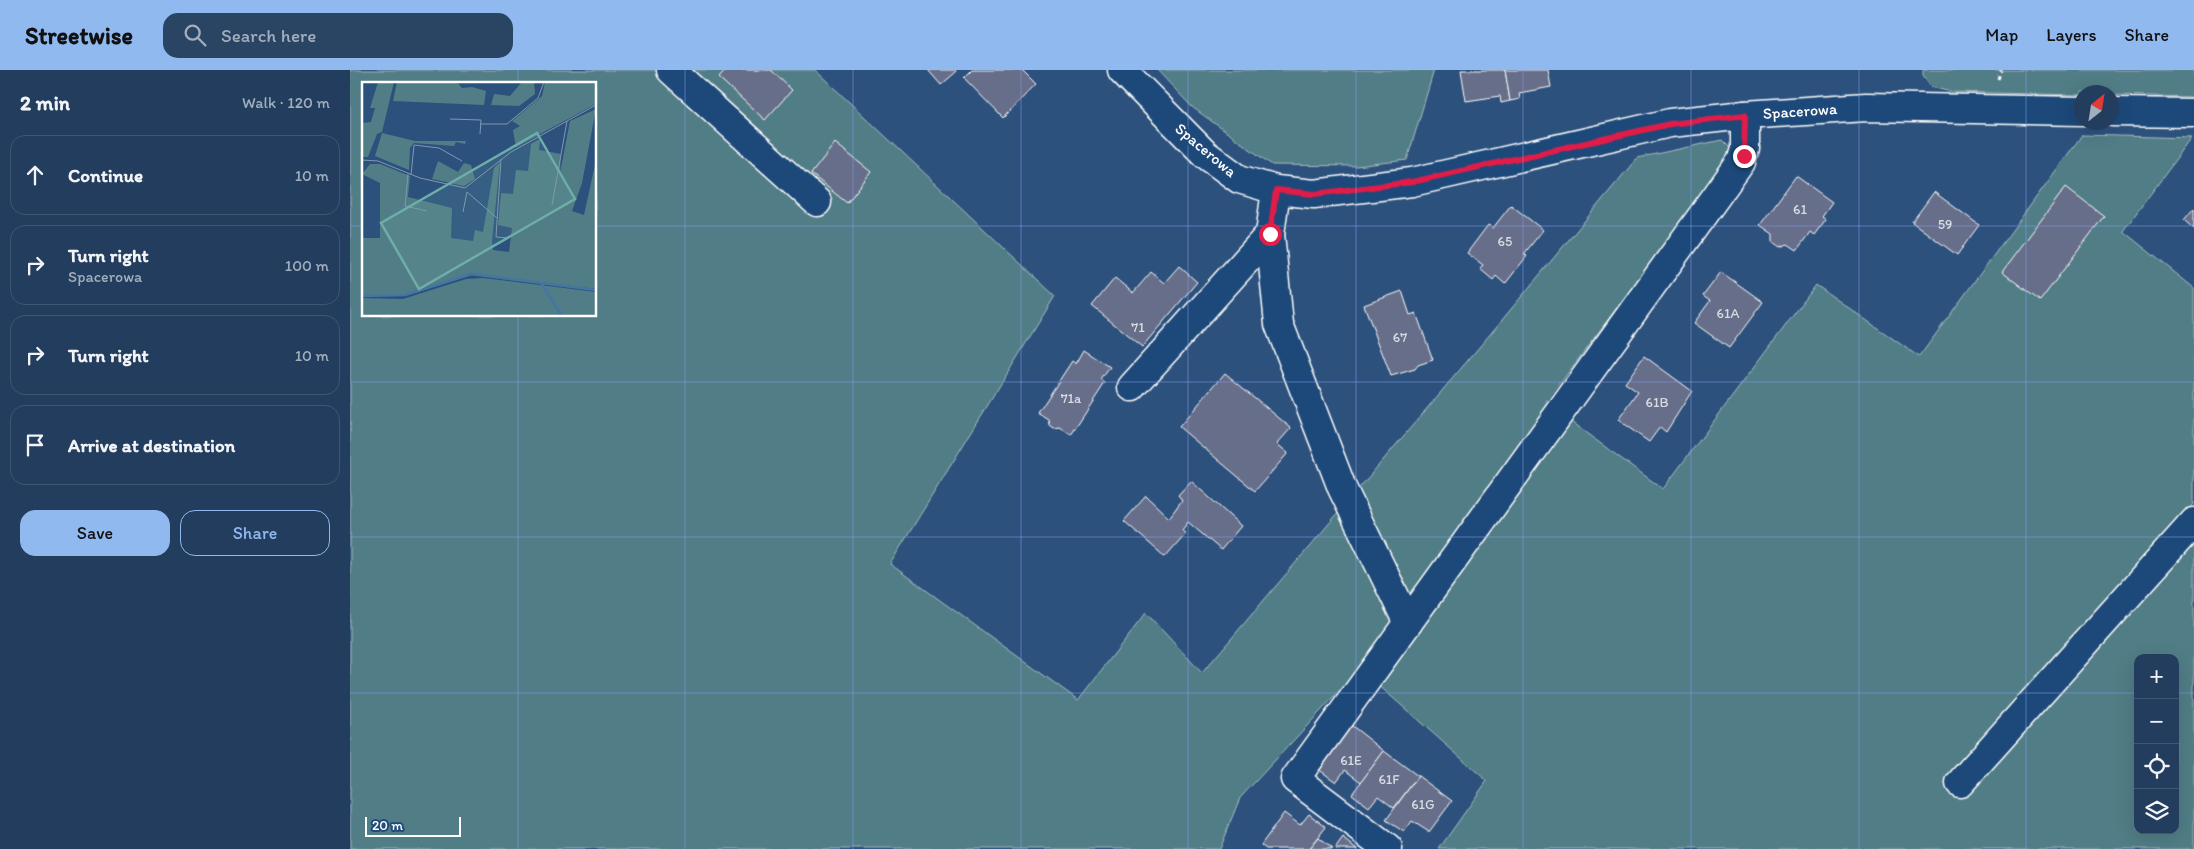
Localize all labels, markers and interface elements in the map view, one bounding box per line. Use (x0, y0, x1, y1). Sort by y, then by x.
search box (163, 13, 513, 58)
text: Streetwise (25, 21, 133, 50)
icon: search (181, 21, 209, 49)
text: Search here (221, 24, 316, 47)
text: Map (1985, 24, 2018, 46)
text: Layers (2046, 24, 2096, 46)
text: Share (2124, 24, 2169, 46)
inset map (362, 82, 596, 316)
north arrow (2074, 85, 2119, 130)
text: 2 min (20, 90, 70, 115)
text: Walk · 120 m (242, 93, 330, 112)
street label: Spacerowa (1762, 99, 1838, 123)
street label: Spacerowa (1171, 119, 1241, 182)
route end (1733, 145, 1756, 168)
icon: ahead (21, 161, 49, 189)
text: Continue (68, 164, 143, 187)
text: 10 m (295, 166, 329, 185)
house number: 61 (1793, 201, 1807, 218)
house number: 59 (1938, 216, 1952, 233)
route start (1259, 223, 1282, 246)
house number: 65 (1498, 233, 1512, 250)
text: Turn right (68, 244, 149, 267)
icon: right (21, 251, 49, 279)
text: 100 m (285, 256, 329, 275)
text: Spacerowa (68, 267, 142, 286)
house number: 61A (1717, 305, 1739, 322)
house number: 71 (1131, 319, 1145, 336)
house number: 67 (1393, 329, 1407, 346)
icon: right (21, 341, 49, 369)
text: Turn right (68, 344, 149, 367)
text: 10 m (295, 346, 329, 365)
house number: 71a (1061, 390, 1082, 407)
house number: 61B (1646, 394, 1668, 411)
icon: arrive (21, 431, 49, 459)
text: Arrive at destination (68, 434, 235, 457)
button: Save (20, 510, 170, 556)
button: Share (180, 510, 330, 556)
map controls (2134, 654, 2179, 834)
button: + (2134, 654, 2179, 699)
button: − (2134, 699, 2179, 744)
button: locate (2134, 744, 2179, 789)
house number: 61E (1340, 752, 1362, 769)
house number: 61F (1378, 771, 1400, 788)
button: layers (2134, 789, 2179, 834)
house number: 61G (1411, 796, 1435, 813)
scale bar (365, 814, 461, 837)
text: 20 m (372, 817, 403, 834)

